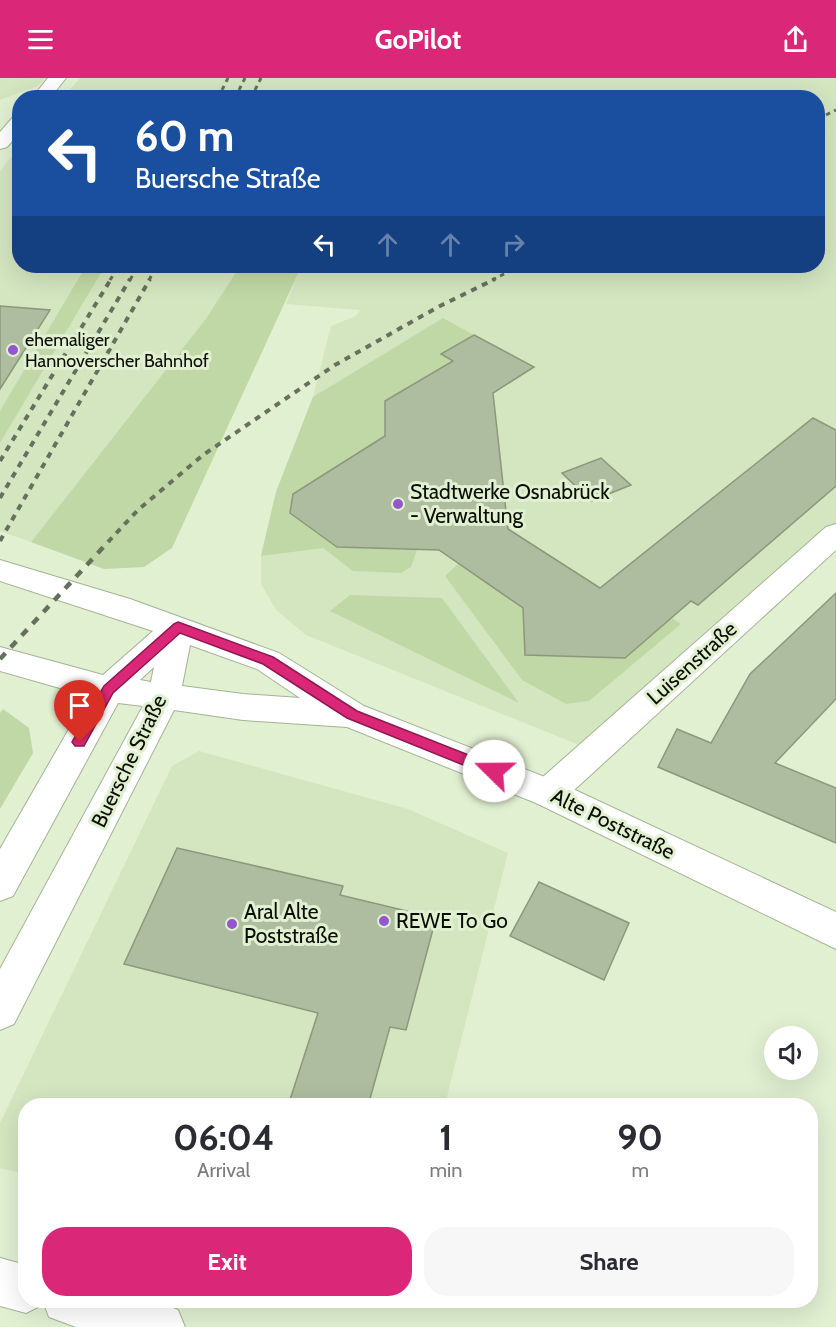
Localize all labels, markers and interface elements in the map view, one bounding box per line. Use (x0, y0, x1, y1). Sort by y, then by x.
icon: menu (24, 23, 57, 56)
text: GoPilot (375, 23, 461, 56)
icon: share (779, 23, 812, 56)
text: 60 m (135, 110, 234, 162)
icon: left (36, 114, 114, 192)
text: Buersche Straße (135, 162, 321, 195)
icon: left (308, 228, 341, 261)
icon: ahead (371, 228, 404, 261)
icon: ahead (434, 228, 467, 261)
icon: right (497, 228, 530, 261)
place label: ehemaliger Hannoverscher Bahnhof (25, 329, 209, 372)
marker: ehemaliger Hannoverscher Bahnhof (6, 343, 20, 357)
place label: Stadtwerke Osnabrück - Verwaltung (410, 479, 610, 528)
marker: Stadtwerke Osnabrück - Verwaltung (391, 497, 405, 511)
street label: Luisenstraße (642, 616, 742, 709)
pin (54, 680, 105, 742)
icon: arrive (63, 689, 96, 722)
street label: Buersche Straße (86, 690, 172, 831)
position arrow (462, 739, 526, 803)
street label: Alte Poststraße (547, 783, 679, 864)
place label: Aral Alte Poststraße (244, 899, 338, 948)
place label: REWE To Go (396, 908, 508, 933)
marker: REWE To Go (377, 914, 391, 928)
marker: Aral Alte Poststraße (225, 917, 239, 931)
map controls (764, 1026, 818, 1080)
button: sound (764, 1026, 818, 1080)
text: 06:04 (173, 1115, 274, 1159)
text: 1 (439, 1115, 453, 1159)
text: 90 (617, 1115, 663, 1159)
text: Arrival (197, 1158, 250, 1182)
text: min (429, 1158, 462, 1182)
text: m (631, 1158, 649, 1182)
button: Exit (42, 1227, 412, 1296)
button: Share (424, 1227, 794, 1296)

